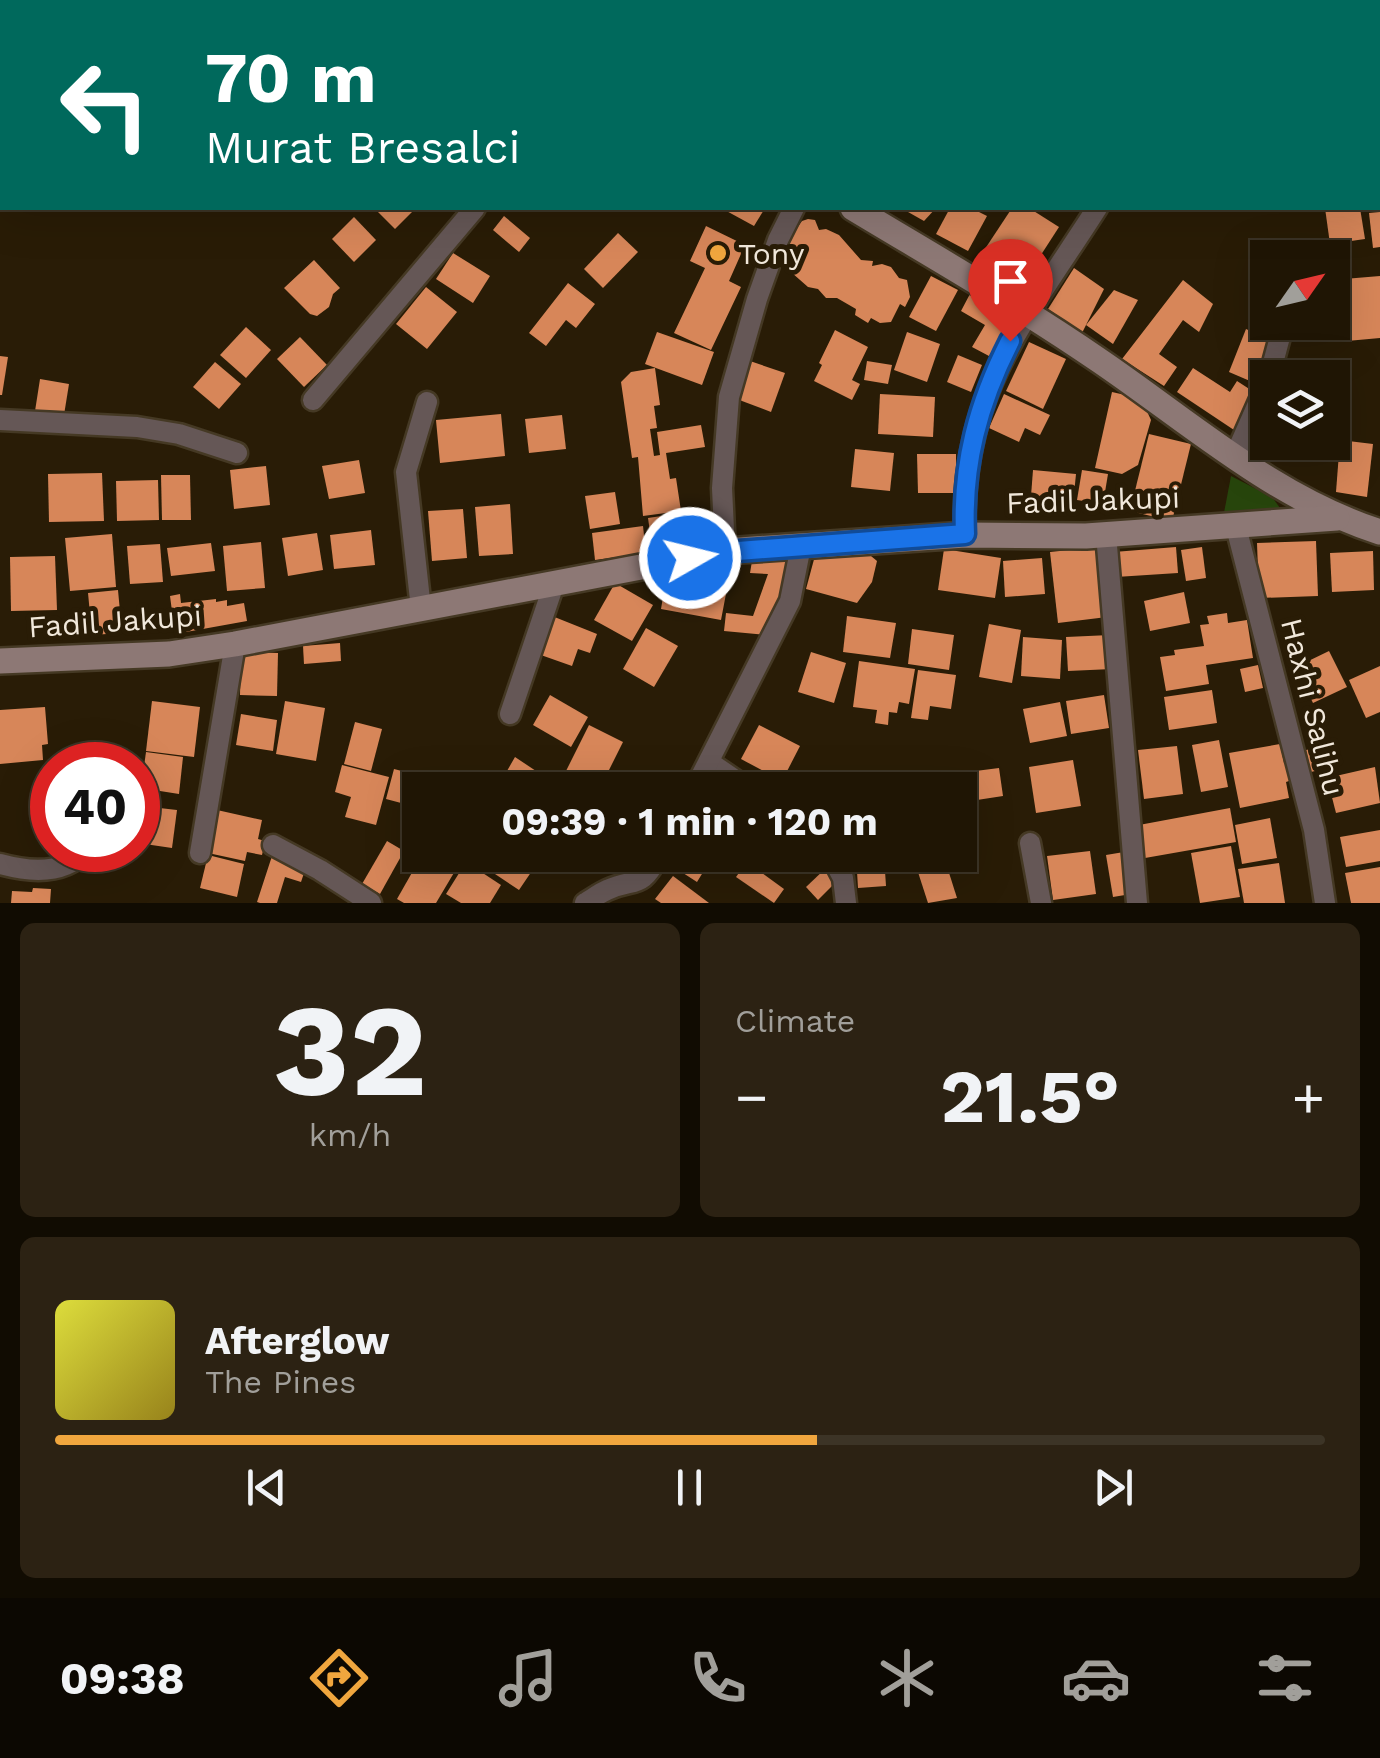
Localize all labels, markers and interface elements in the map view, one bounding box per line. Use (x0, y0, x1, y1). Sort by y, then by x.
text: 70 m (205, 37, 377, 119)
icon: left (40, 40, 170, 170)
text: Murat Bresalci (205, 121, 520, 174)
place label: Tony (738, 236, 805, 271)
pin (968, 239, 1053, 342)
north arrow (1250, 240, 1350, 340)
map controls (1250, 240, 1350, 460)
marker: Tony (707, 242, 729, 264)
icon: arrive (983, 254, 1038, 309)
button: layers (1250, 360, 1350, 460)
street label: Fadil Jakupi (1005, 479, 1181, 521)
position arrow (638, 506, 742, 610)
street label: Fadil Jakupi (27, 597, 203, 645)
street label: Haxhi Salihu (1274, 615, 1352, 799)
speed limit sign: 40 (30, 742, 160, 872)
text: 09:39 · 1 min · 120 m (501, 800, 878, 844)
text: 32 (273, 974, 427, 1127)
text: Climate (735, 1002, 855, 1040)
text: 21.5° (940, 1052, 1120, 1140)
text: − (735, 1065, 768, 1129)
text: + (1292, 1065, 1325, 1129)
text: km/h (309, 1116, 391, 1154)
text: Afterglow (205, 1319, 390, 1363)
text: The Pines (205, 1363, 356, 1401)
icon: previous (239, 1460, 294, 1515)
icon: pause (662, 1460, 717, 1515)
icon: next (1086, 1460, 1141, 1515)
icon: directions (304, 1643, 374, 1713)
icon: music (493, 1643, 563, 1713)
icon: phone (683, 1643, 753, 1713)
icon: climate (872, 1643, 942, 1713)
icon: car (1061, 1643, 1131, 1713)
icon: filters (1250, 1643, 1320, 1713)
text: 09:38 (60, 1652, 185, 1705)

